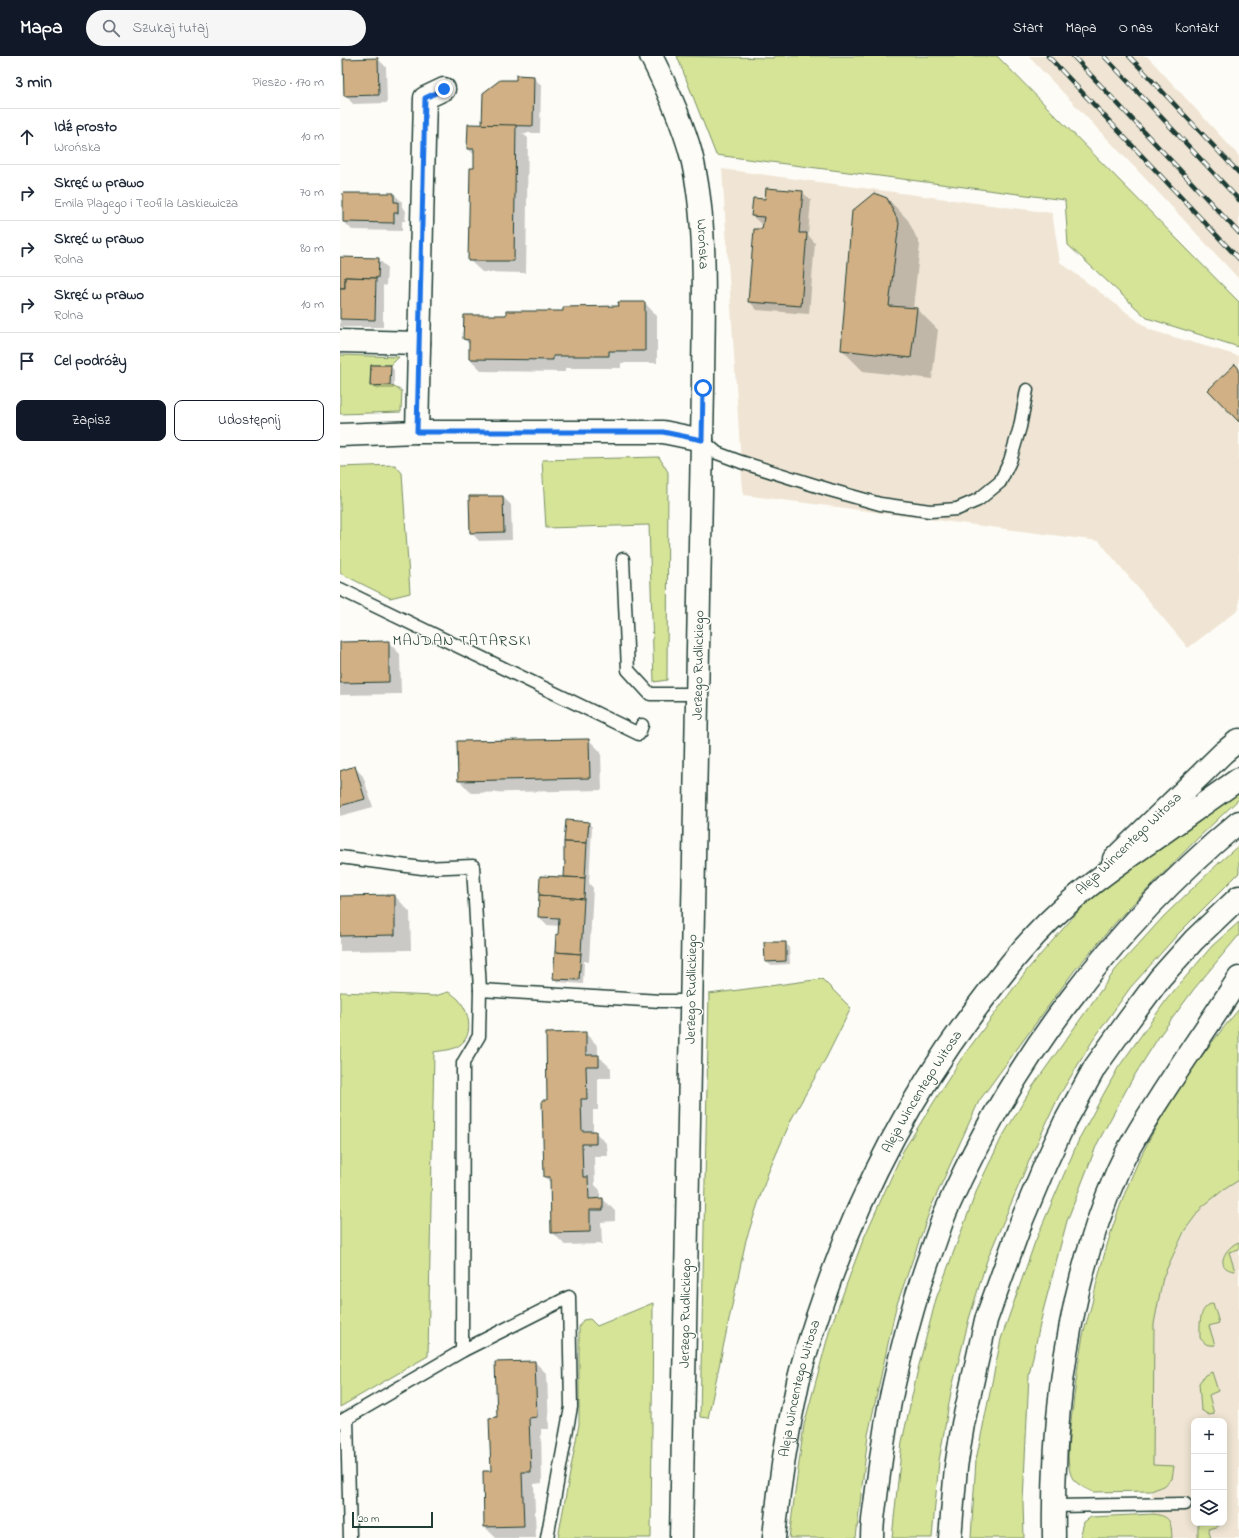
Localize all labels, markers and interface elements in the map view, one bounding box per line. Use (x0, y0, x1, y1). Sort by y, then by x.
search box (86, 10, 366, 46)
text: Mapa (20, 15, 62, 42)
icon: search (100, 17, 122, 39)
text: Szukaj tutaj (132, 17, 208, 39)
text: Start (1013, 18, 1043, 39)
text: Mapa (1065, 18, 1097, 39)
text: O nas (1119, 18, 1153, 39)
text: Kontakt (1175, 18, 1219, 39)
text: 3 min (16, 70, 52, 95)
text: Pieszo · 170 m (253, 73, 324, 92)
route end (435, 80, 453, 98)
text: Idź prosto (54, 116, 117, 138)
icon: ahead (16, 126, 38, 148)
text: 10 m (301, 127, 324, 146)
text: Wrońska (54, 138, 101, 157)
text: Skręć w prawo (54, 172, 144, 194)
icon: right (16, 182, 38, 204)
text: 70 m (300, 183, 324, 202)
text: Emila Plagego i Teofila Laskiewicza (54, 194, 238, 213)
street label: Wrońska (691, 218, 714, 269)
text: Skręć w prawo (54, 228, 144, 250)
icon: right (16, 238, 38, 260)
text: 80 m (300, 239, 324, 258)
text: Rolna (54, 250, 83, 269)
text: Skręć w prawo (54, 284, 144, 306)
icon: right (16, 294, 38, 316)
text: 10 m (301, 295, 324, 314)
text: Rolna (54, 306, 83, 325)
icon: arrive (16, 350, 38, 372)
text: Cel podróży (54, 350, 127, 372)
route start (694, 379, 712, 397)
button: Zapisz (16, 400, 166, 441)
button: Udostępnij (174, 400, 324, 441)
street label: Jerzego Rudlickiego (688, 610, 711, 720)
district label: MAJDAN TATARSKI (392, 630, 532, 652)
street label: Aleja Wincentego Witosa (1071, 788, 1187, 901)
street label: Jerzego Rudlickiego (681, 934, 704, 1044)
street label: Aleja Wincentego Witosa (877, 1026, 967, 1157)
street label: Jerzego Rudlickiego (675, 1258, 698, 1368)
street label: Aleja Wincentego Witosa (774, 1317, 826, 1458)
map controls (1191, 1418, 1227, 1526)
button: + (1191, 1418, 1227, 1454)
button: − (1191, 1454, 1227, 1490)
button: layers (1191, 1490, 1227, 1526)
scale bar (352, 1510, 433, 1529)
text: 20 m (358, 1511, 380, 1527)

